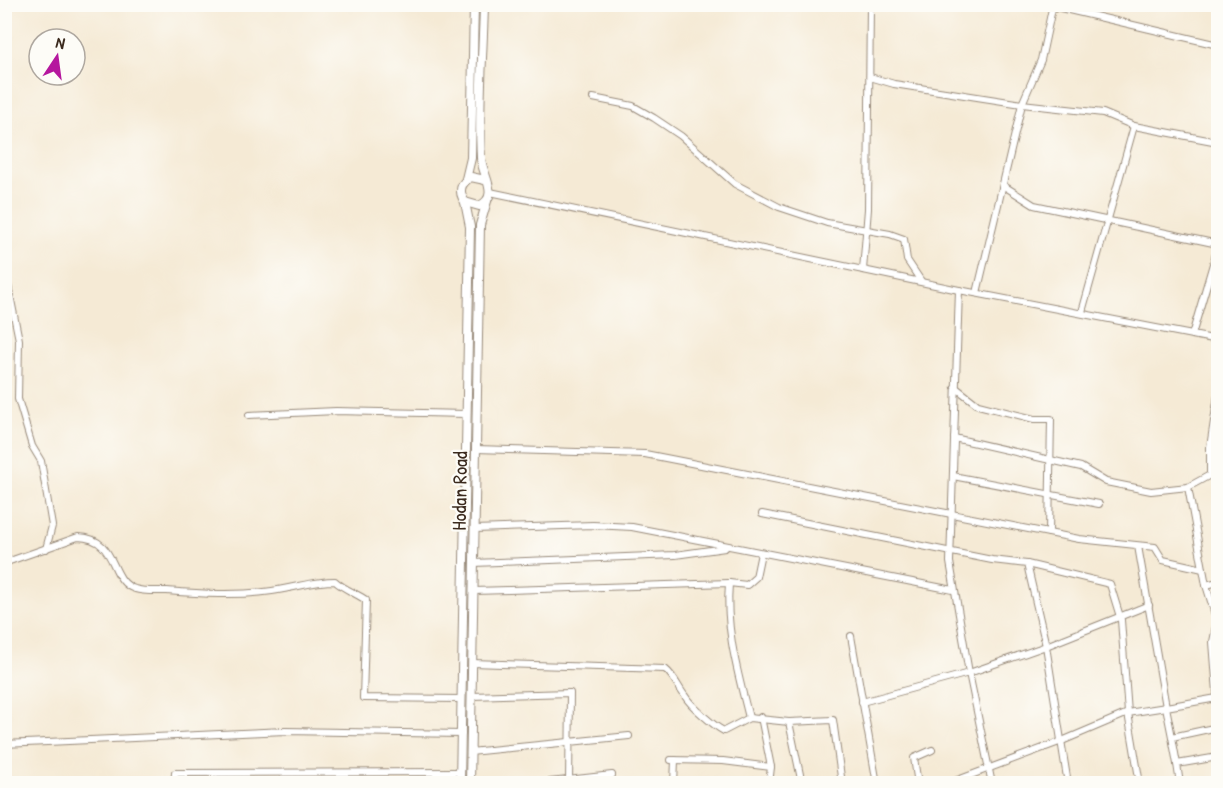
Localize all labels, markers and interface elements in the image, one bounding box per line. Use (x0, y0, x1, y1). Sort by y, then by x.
north arrow (27, 27, 87, 87)
text: N (54, 31, 67, 54)
street label: Hodan Road (445, 451, 473, 531)

